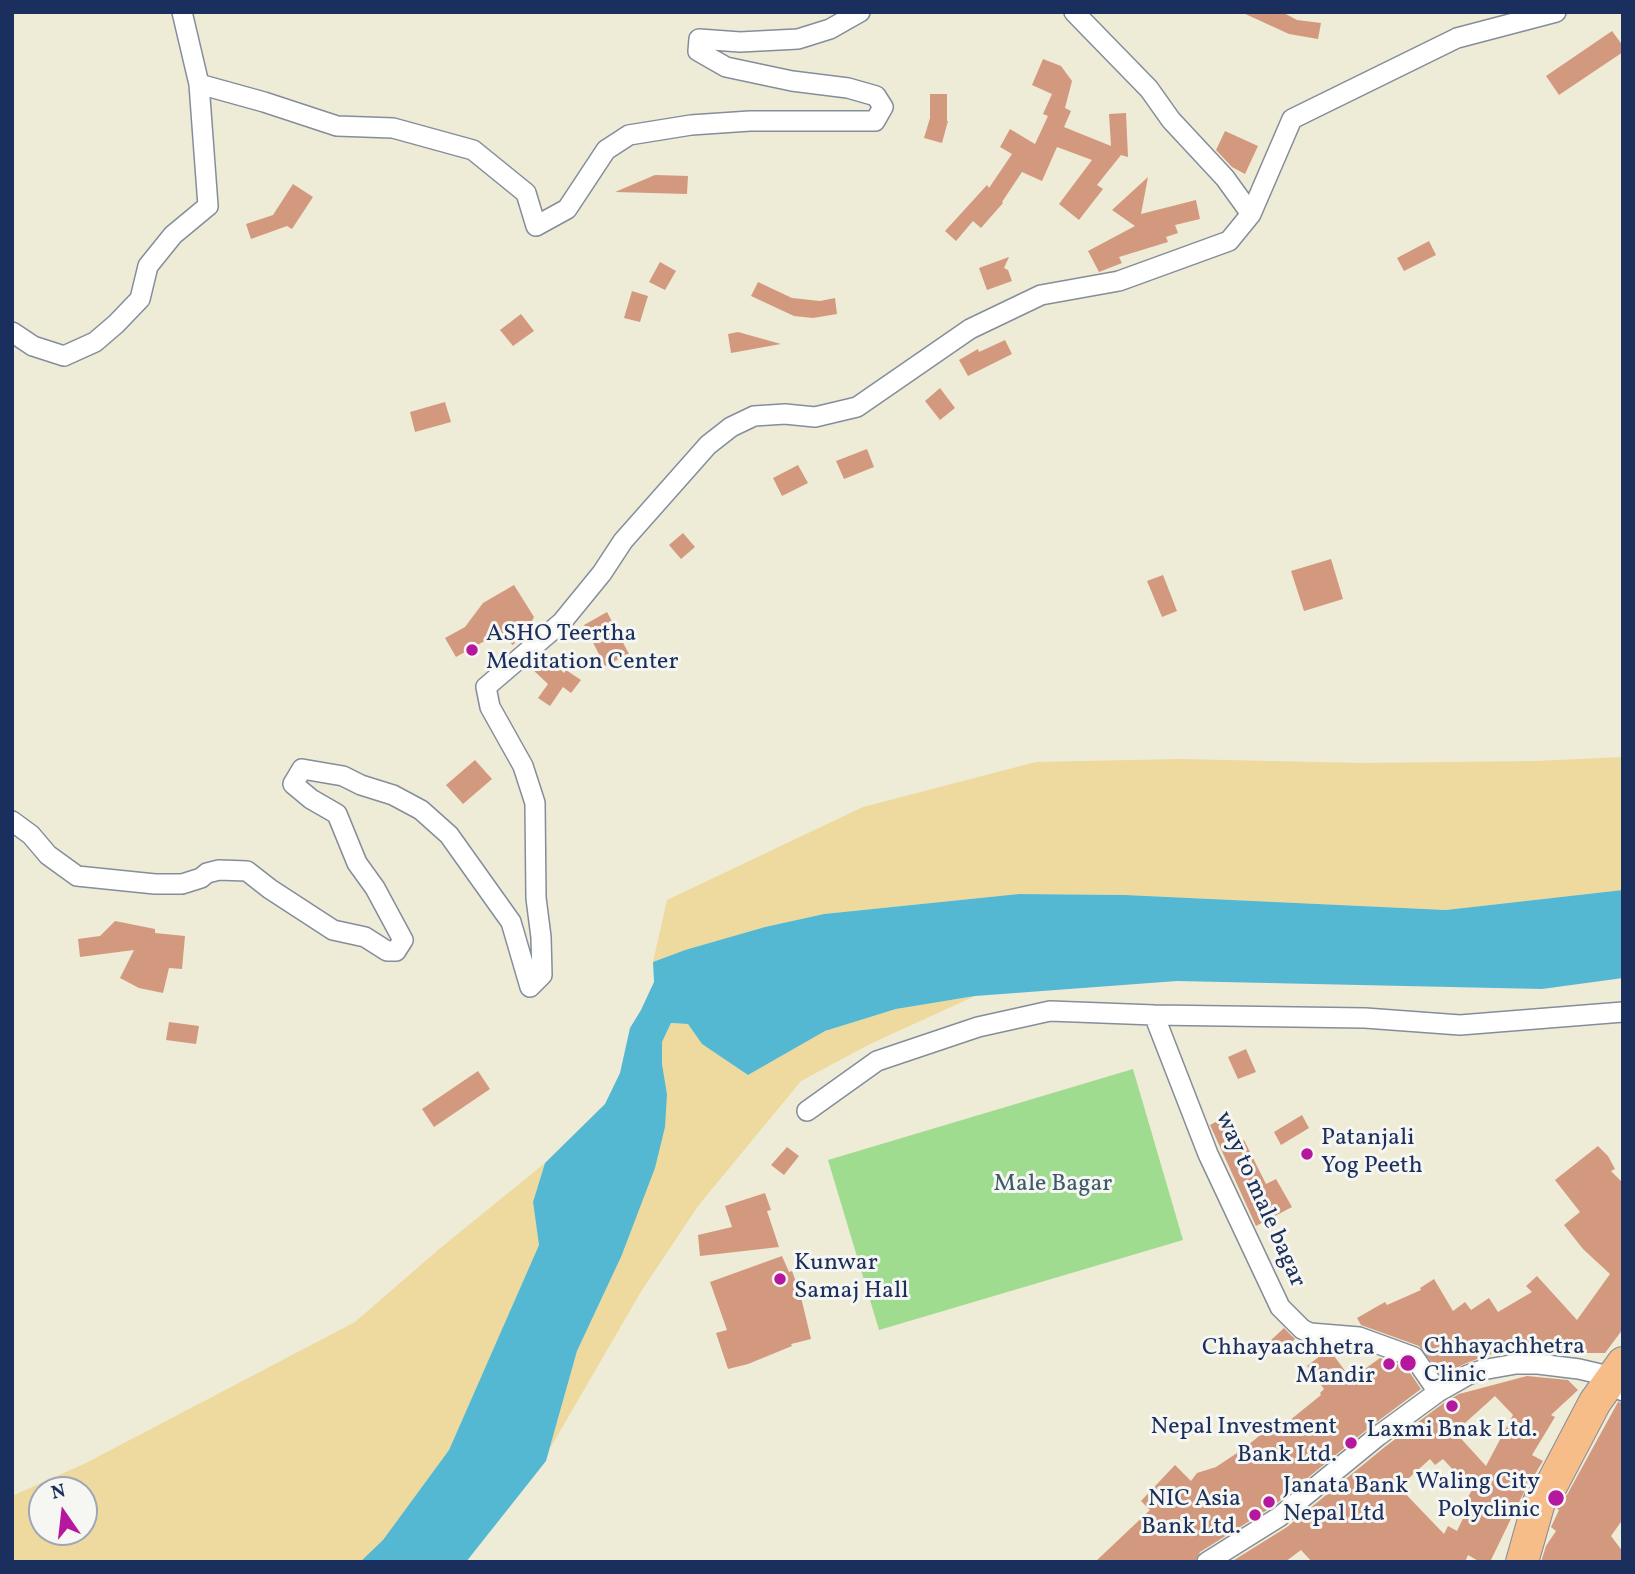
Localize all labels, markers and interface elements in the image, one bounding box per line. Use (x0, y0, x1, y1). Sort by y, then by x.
place label: ASHO Teertha Meditation Center (486, 622, 679, 678)
marker: ASHO Teertha Meditation Center (464, 642, 480, 658)
street label: way to male bagar (1207, 1108, 1311, 1292)
place label: Patanjali Yog Peeth (1321, 1126, 1423, 1182)
marker: Patanjali Yog Peeth (1299, 1146, 1315, 1162)
park label: Male Bagar (994, 1172, 1112, 1200)
place label: Kunwar Samaj Hall (794, 1251, 908, 1307)
marker: Kunwar Samaj Hall (772, 1271, 788, 1287)
place label: Chhayachhetra Clinic (1424, 1335, 1585, 1391)
place label: Chhayaachhetra Mandir (1202, 1336, 1375, 1392)
marker: Chhayachhetra Clinic (1398, 1353, 1418, 1373)
marker: Chhayaachhetra Mandir (1381, 1356, 1397, 1372)
marker: Laxmi Bnak Ltd. (1444, 1398, 1460, 1414)
place label: Nepal Investment Bank Ltd. (1150, 1415, 1337, 1471)
place label: Laxmi Bnak Ltd. (1367, 1418, 1537, 1446)
marker: Nepal Investment Bank Ltd. (1343, 1435, 1359, 1451)
place label: Waling City Polyclinic (1416, 1470, 1540, 1526)
place label: Janata Bank Nepal Ltd (1283, 1474, 1408, 1530)
north arrow (28, 1476, 98, 1546)
text: N (49, 1478, 68, 1507)
place label: NIC Asia Bank Ltd. (1141, 1487, 1241, 1543)
marker: Waling City Polyclinic (1546, 1488, 1566, 1508)
marker: Janata Bank Nepal Ltd (1261, 1494, 1277, 1510)
marker: NIC Asia Bank Ltd. (1247, 1507, 1263, 1523)

